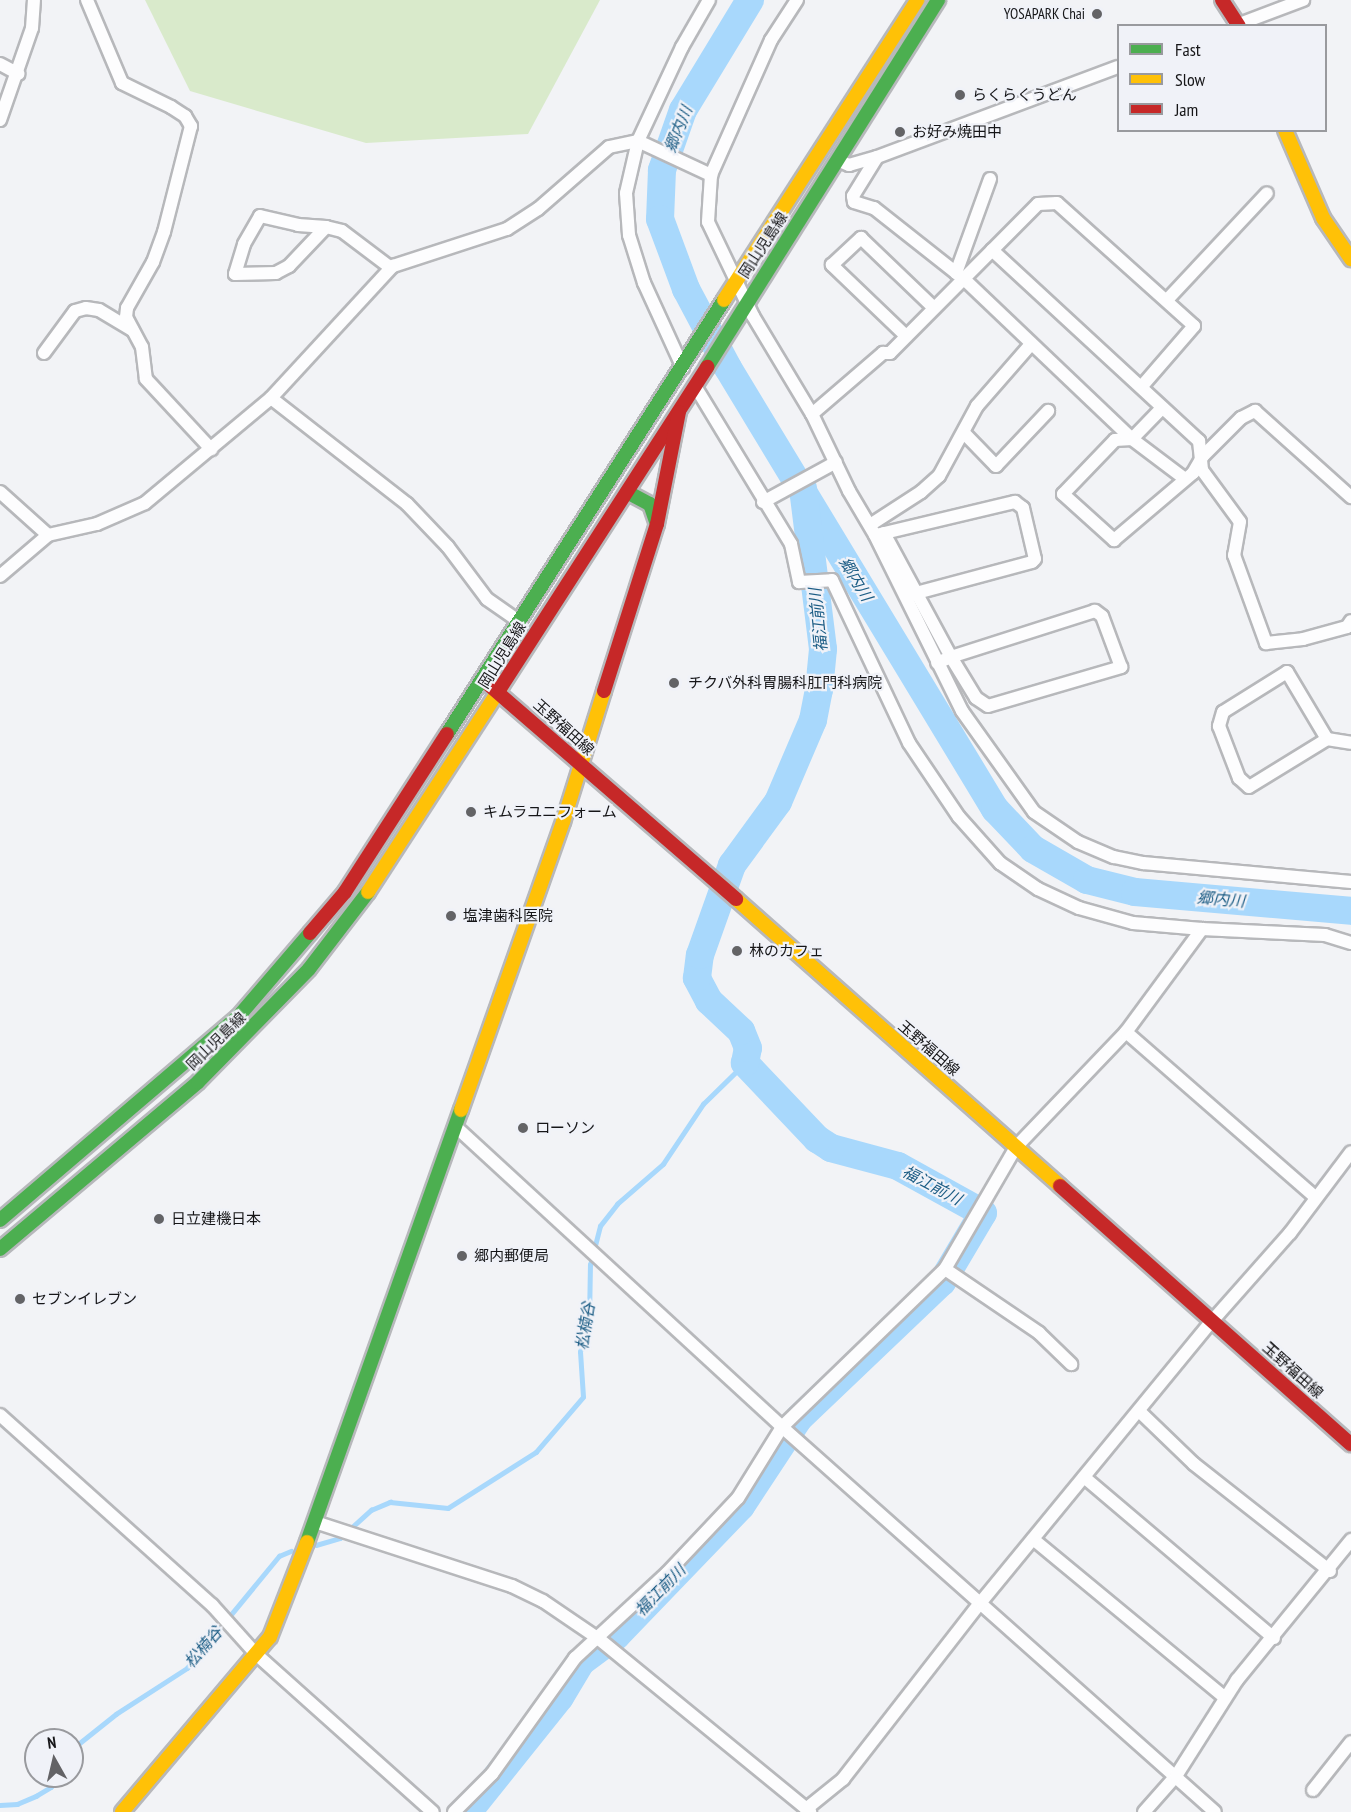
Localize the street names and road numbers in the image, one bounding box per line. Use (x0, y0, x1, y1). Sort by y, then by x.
street label: 岡山児島線 (735, 209, 791, 281)
street label: 岡山児島線 (474, 618, 530, 692)
street label: 玉野福田線 (530, 695, 598, 759)
street label: 岡山児島線 (183, 1008, 249, 1074)
street label: 玉野福田線 (895, 1017, 963, 1079)
street label: 玉野福田線 (1259, 1338, 1327, 1402)

